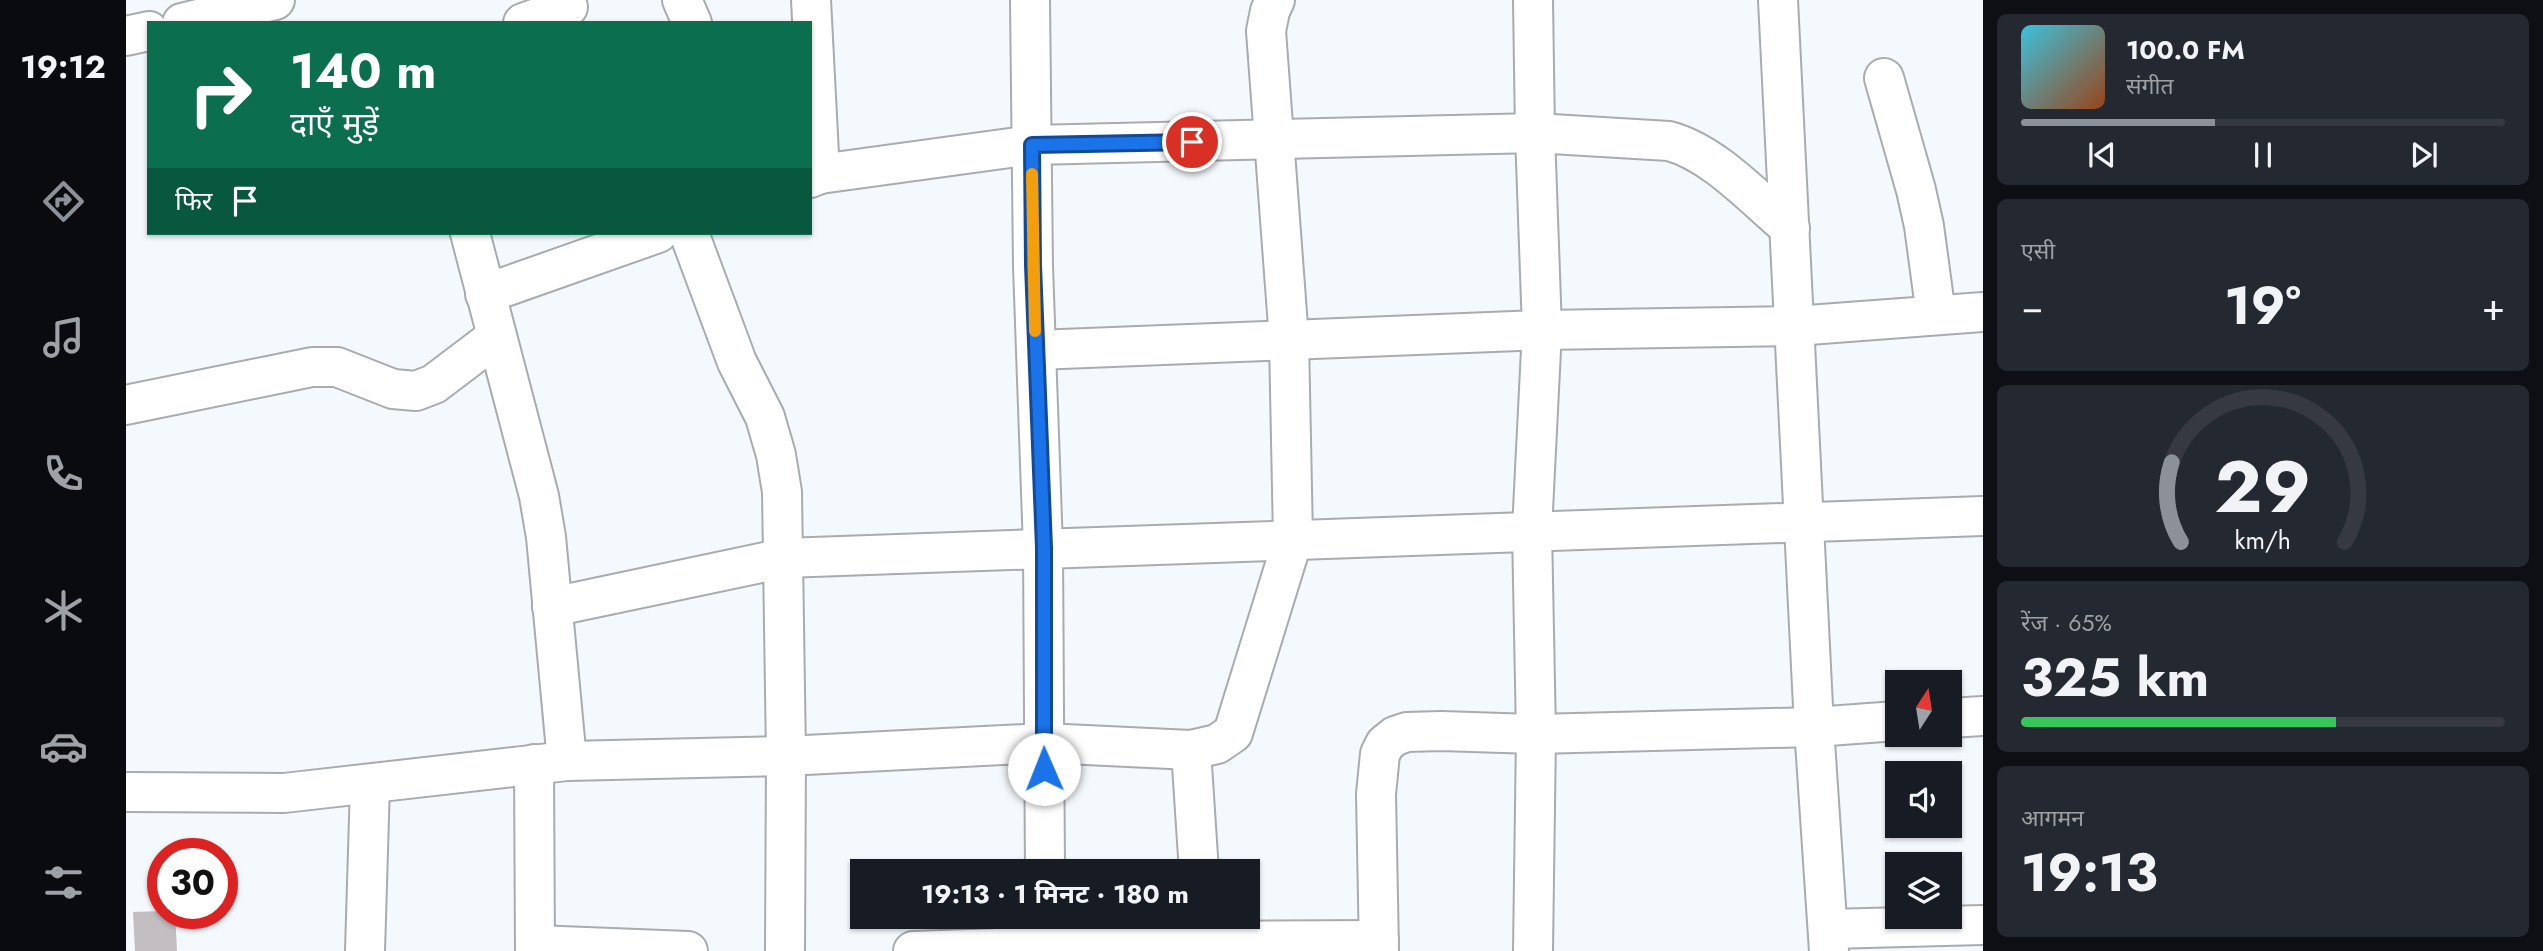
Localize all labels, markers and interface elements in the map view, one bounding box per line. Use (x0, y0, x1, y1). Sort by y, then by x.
text: 100.0 FM (2126, 31, 2245, 69)
text: 140 m (290, 36, 436, 106)
text: 19:12 (20, 44, 106, 90)
icon: right (175, 49, 266, 140)
text: संगीत (2126, 69, 2174, 103)
text: दाएँ मुड़ें (290, 101, 379, 147)
pin (1162, 112, 1222, 172)
icon: arrive (1173, 123, 1211, 161)
icon: previous (2083, 136, 2121, 174)
icon: pause (2244, 136, 2282, 174)
icon: next (2405, 136, 2443, 174)
icon: directions (39, 177, 88, 226)
text: फिर (175, 182, 212, 220)
icon: arrive (226, 182, 264, 220)
text: एसी (2021, 234, 2055, 268)
text: 19° (2224, 268, 2301, 344)
text: − (2021, 279, 2043, 334)
text: + (2482, 279, 2505, 334)
icon: music (39, 313, 88, 362)
text: 29 (2215, 434, 2311, 539)
icon: phone (39, 449, 88, 498)
text: km/h (2235, 521, 2291, 557)
icon: climate (39, 586, 88, 635)
text: रेंज · 65% (2021, 606, 2112, 640)
text: 325 km (2021, 640, 2209, 716)
north arrow (1885, 670, 1962, 747)
map controls (1885, 670, 1962, 929)
icon: car (39, 722, 88, 771)
position arrow (1007, 732, 1081, 806)
button: sound (1885, 761, 1962, 838)
text: आगमन (2021, 801, 2084, 835)
text: 19:13 (2021, 835, 2158, 911)
speed limit sign: 30 (147, 838, 238, 929)
button: layers (1885, 852, 1962, 929)
icon: filters (39, 858, 88, 907)
text: 19:13 · 1 मिनट · 180 m (921, 875, 1189, 913)

